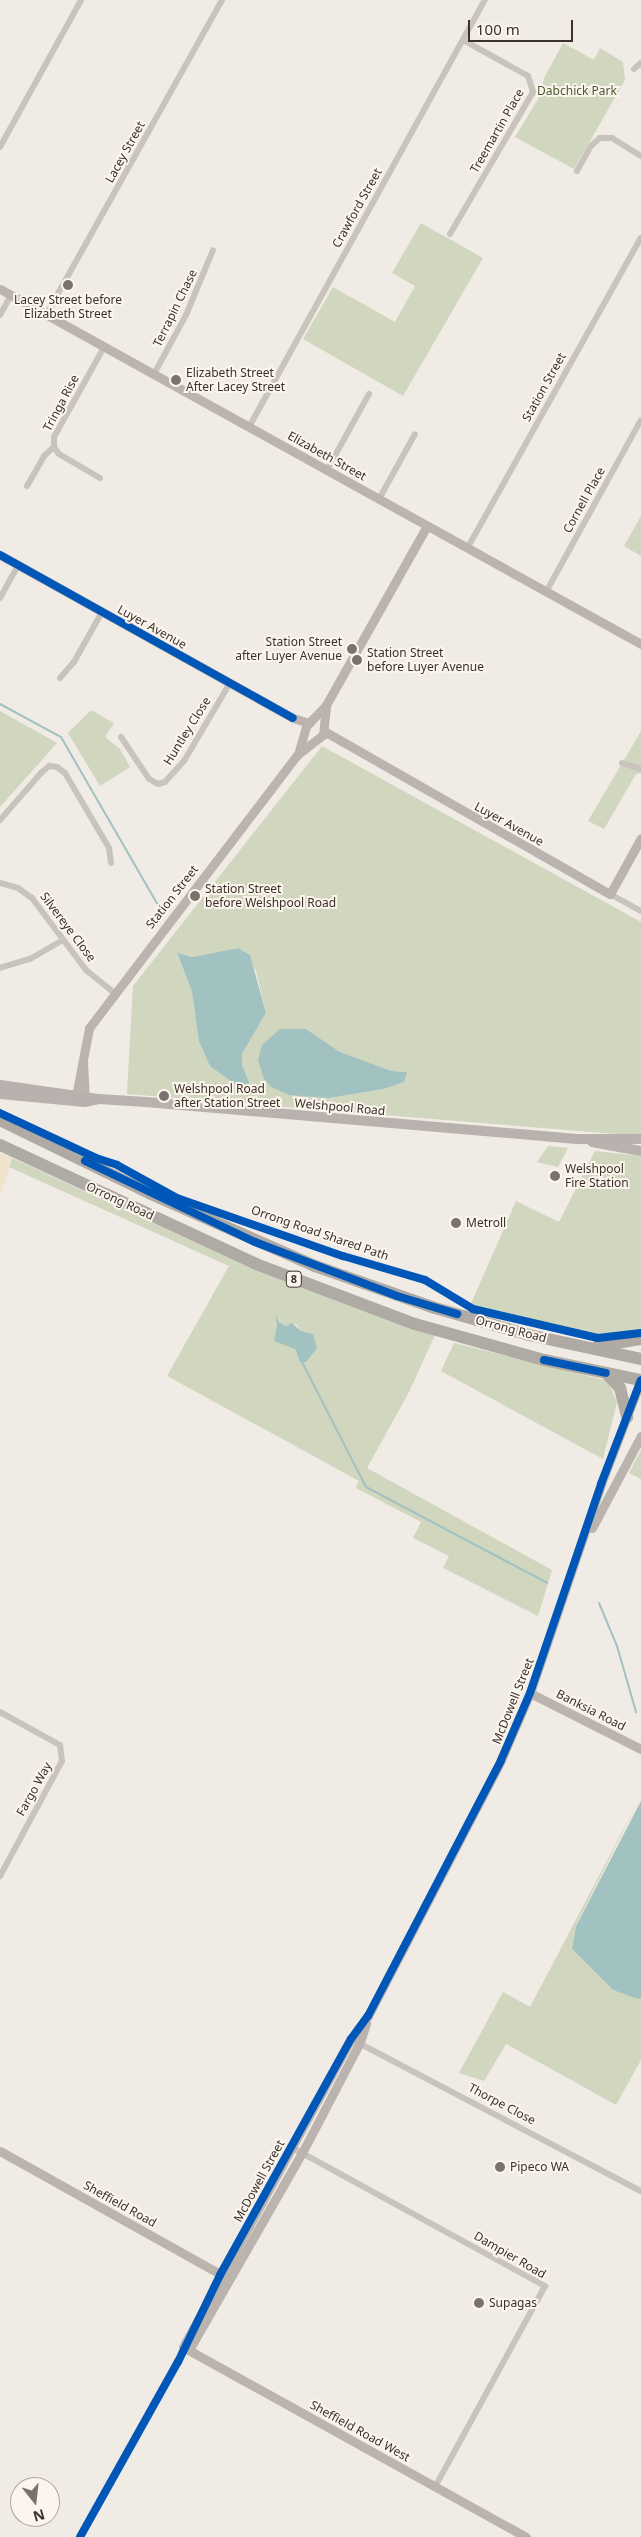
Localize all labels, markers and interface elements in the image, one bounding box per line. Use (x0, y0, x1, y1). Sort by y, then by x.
scale bar (471, 10, 576, 42)
text: 100 m (476, 19, 520, 39)
park label: Dabchick Park (537, 84, 617, 98)
street label: Treemartin Place (467, 86, 527, 176)
street label: Lacey Street (102, 119, 148, 185)
street label: Crawford Street (329, 166, 385, 250)
street label: Terrapin Chase (150, 267, 200, 349)
marker: Lacey Street before Elizabeth Street (62, 279, 74, 291)
place label: Lacey Street before Elizabeth Street (14, 293, 122, 321)
street label: Station Street (519, 350, 569, 424)
place label: Elizabeth Street After Lacey Street (186, 366, 285, 394)
street label: Tringa Rise (40, 372, 82, 434)
marker: Elizabeth Street After Lacey Street (170, 374, 182, 386)
street label: Elizabeth Street (285, 428, 369, 484)
street label: Cornell Place (560, 465, 608, 535)
street label: Luyer Avenue (115, 602, 189, 652)
place label: Station Street after Luyer Avenue (235, 635, 342, 663)
marker: Station Street after Luyer Avenue (346, 643, 358, 655)
place label: Station Street before Luyer Avenue (367, 646, 484, 674)
marker: Station Street before Luyer Avenue (351, 654, 363, 666)
street label: Huntley Close (160, 694, 214, 768)
street label: Luyer Avenue (472, 799, 546, 849)
street label: Station Street (143, 862, 201, 932)
place label: Station Street before Welshpool Road (205, 882, 336, 910)
street label: Silvereye Close (37, 889, 99, 965)
marker: Station Street before Welshpool Road (189, 890, 201, 902)
place label: Welshpool Road after Station Street (174, 1082, 280, 1110)
marker: Welshpool Road after Station Street (158, 1090, 170, 1102)
street label: Welshpool Road (294, 1096, 386, 1118)
place label: Welshpool Fire Station (565, 1162, 629, 1190)
marker: Welshpool Fire Station (549, 1170, 561, 1182)
street label: Orrong Road (84, 1179, 156, 1223)
street label: Orrong Road Shared Path (249, 1203, 391, 1263)
place label: Metroll (466, 1216, 506, 1230)
marker: Metroll (450, 1217, 462, 1229)
road number: 8 (285, 1270, 303, 1288)
street label: Orrong Road (474, 1313, 548, 1345)
street label: McDowell Street (489, 1656, 537, 1746)
street label: Banksia Road (554, 1686, 628, 1734)
street label: Fargo Way (13, 1760, 55, 1818)
street label: Thorpe Close (466, 2080, 538, 2128)
street label: McDowell Street (231, 2138, 287, 2224)
place label: Pipeco WA (510, 2160, 569, 2174)
marker: Pipeco WA (494, 2161, 506, 2173)
street label: Sheffield Road (81, 2178, 159, 2230)
street label: Dampier Road (471, 2229, 549, 2281)
place label: Supagas (489, 2296, 537, 2310)
marker: Supagas (473, 2297, 485, 2309)
street label: Sheffield Road West (307, 2398, 413, 2464)
north arrow (10, 2477, 60, 2527)
text: N (31, 2505, 47, 2527)

